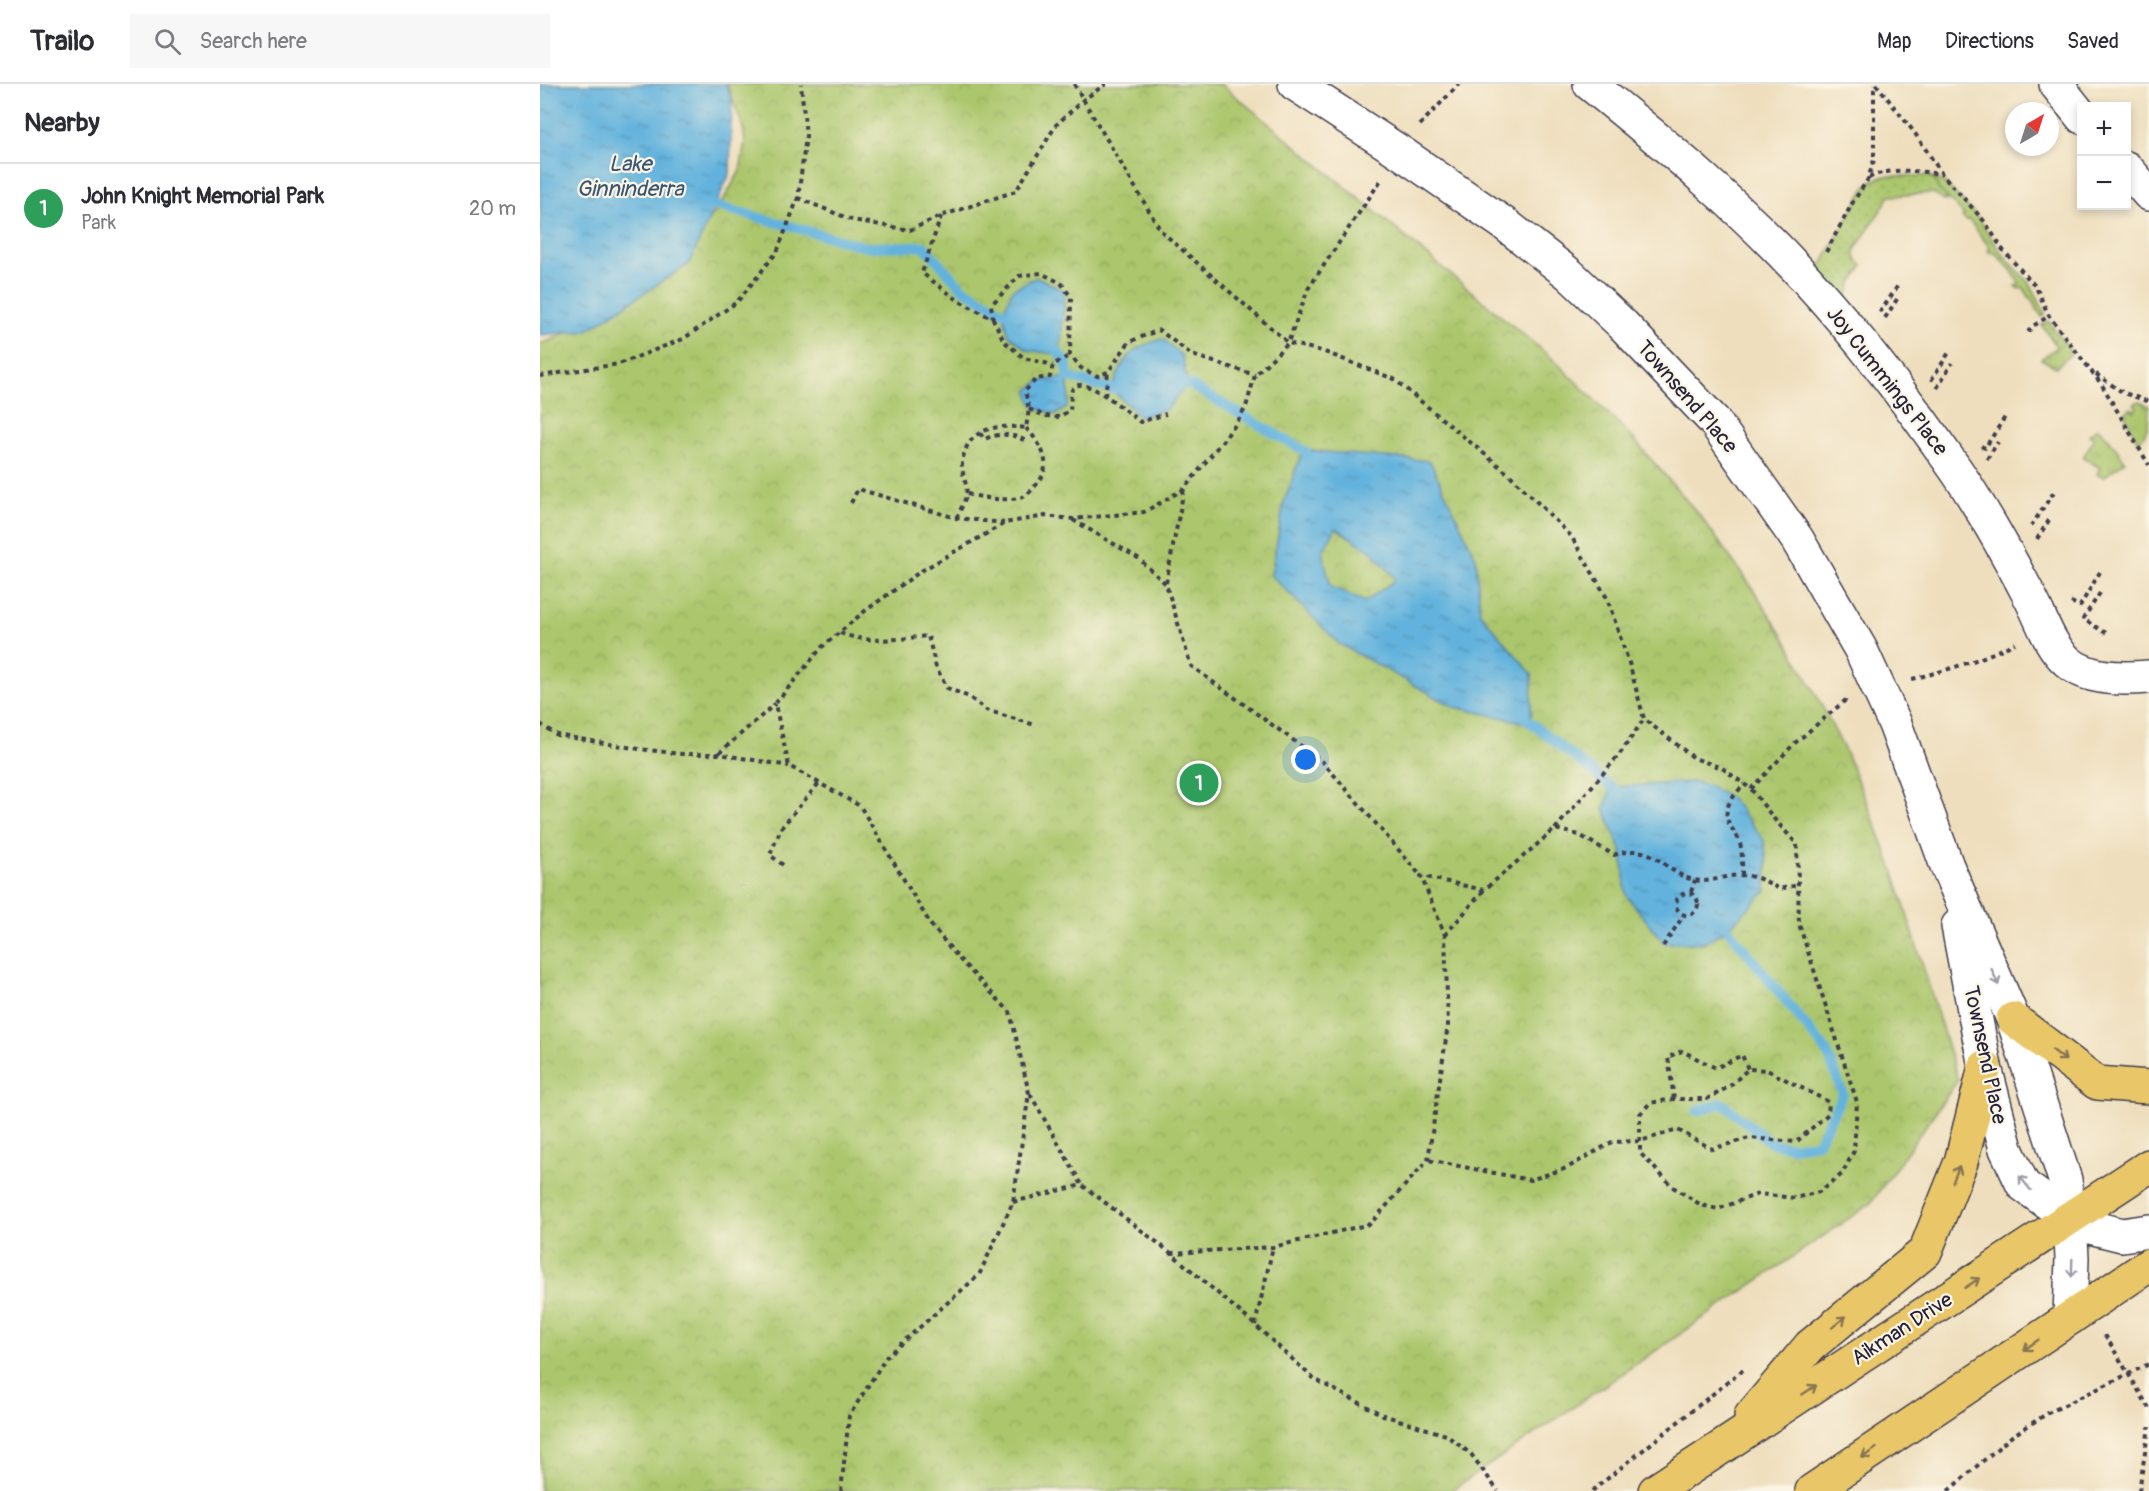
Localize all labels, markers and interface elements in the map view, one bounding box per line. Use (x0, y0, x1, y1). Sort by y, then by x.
search box (130, 14, 550, 68)
text: Trailo (30, 24, 94, 59)
icon: search (151, 25, 184, 58)
text: Search here (199, 27, 307, 55)
text: Map (1877, 28, 1912, 55)
text: Directions (1945, 28, 2034, 55)
text: Saved (2067, 28, 2119, 55)
north arrow (2005, 102, 2059, 156)
map controls (2077, 102, 2131, 210)
button: + (2077, 102, 2131, 156)
text: Nearby (24, 107, 100, 139)
water label: Lake Ginninderra (576, 150, 685, 203)
button: − (2077, 156, 2131, 210)
text: John Knight Memorial Park (81, 182, 324, 210)
text: 1 (40, 196, 47, 221)
text: 20 m (469, 196, 516, 221)
text: Park (81, 210, 116, 235)
street label: Joy Cummings Place (1820, 301, 1954, 462)
street label: Townsend Place (1631, 335, 1744, 459)
your location (1291, 745, 1320, 774)
pin: 1 (1180, 760, 1218, 806)
one-way arrow (1990, 968, 2001, 986)
street label: Townsend Place (1957, 983, 2013, 1127)
one-way arrow (2051, 1048, 2067, 1061)
one-way arrow (1951, 1166, 1962, 1184)
one-way arrow (2018, 1175, 2031, 1191)
one-way arrow (2066, 1258, 2078, 1278)
one-way arrow (1963, 1277, 1980, 1289)
street label: Aikman Drive (1846, 1286, 1958, 1372)
one-way arrow (1830, 1316, 1846, 1329)
one-way arrow (2023, 1339, 2040, 1351)
one-way arrow (1801, 1384, 1817, 1396)
one-way arrow (1861, 1447, 1877, 1459)

